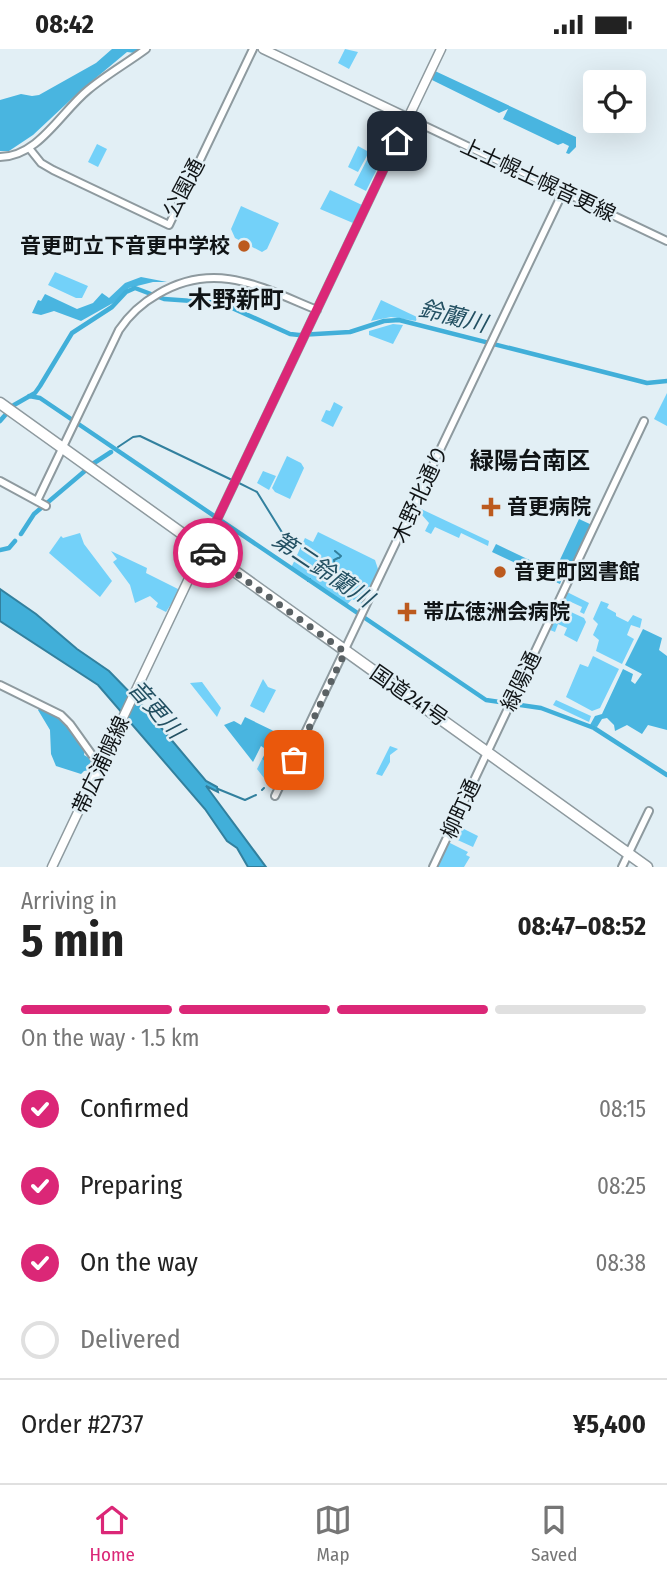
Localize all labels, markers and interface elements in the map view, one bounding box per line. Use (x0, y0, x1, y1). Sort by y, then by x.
text: 08:42 (35, 9, 94, 40)
map controls (583, 70, 646, 133)
button: locate (583, 70, 646, 133)
pin (367, 111, 427, 171)
icon: home (378, 122, 416, 160)
street label: 上士幌士幌音更線 (456, 133, 620, 227)
street label: 公園通 (158, 154, 210, 222)
place label: 音更町立下音更中学校 (20, 233, 230, 259)
marker: 音更町立下音更中学校 (236, 238, 252, 254)
district label: 木野新町 (188, 286, 284, 314)
water label: 鈴蘭川 (416, 294, 493, 339)
street label: 木野北通り (386, 441, 454, 547)
district label: 緑陽台南区 (470, 447, 590, 475)
place label: 音更病院 (507, 494, 591, 520)
marker: 音更病院 (481, 497, 501, 517)
courier (173, 518, 243, 588)
water label: 第二鈴蘭川 (268, 525, 381, 614)
icon: car (189, 534, 227, 572)
place label: 音更町図書館 (514, 559, 640, 585)
marker: 音更町図書館 (492, 564, 508, 580)
place label: 帯広徳洲会病院 (423, 599, 570, 625)
marker: 帯広徳洲会病院 (397, 602, 417, 622)
street label: 緑陽通 (496, 647, 546, 715)
street label: 国道241号 (365, 660, 453, 732)
water label: 音更川 (123, 674, 191, 746)
street label: 帯広浦幌線 (67, 712, 135, 818)
pin (264, 730, 324, 790)
icon: bag (275, 741, 313, 779)
street label: 柳町通 (436, 775, 486, 843)
text: Arriving in (21, 887, 117, 915)
text: 08:47–08:52 (517, 911, 646, 942)
text: 5 min (21, 913, 124, 968)
text: On the way · 1.5 km (21, 1024, 199, 1052)
icon: check (21, 1090, 59, 1128)
text: Confirmed (80, 1093, 190, 1124)
text: 08:15 (599, 1095, 646, 1123)
icon: check (21, 1167, 59, 1205)
text: Preparing (80, 1170, 182, 1201)
text: 08:25 (597, 1172, 646, 1200)
icon: check (21, 1244, 59, 1282)
text: On the way (80, 1247, 198, 1278)
text: 08:38 (596, 1249, 646, 1277)
text: Delivered (80, 1324, 181, 1355)
text: Order #2737 (21, 1409, 143, 1440)
text: ¥5,400 (573, 1409, 646, 1440)
tab: Home (90, 1501, 135, 1566)
tab: Map (314, 1501, 352, 1566)
tab: Saved (531, 1501, 577, 1566)

